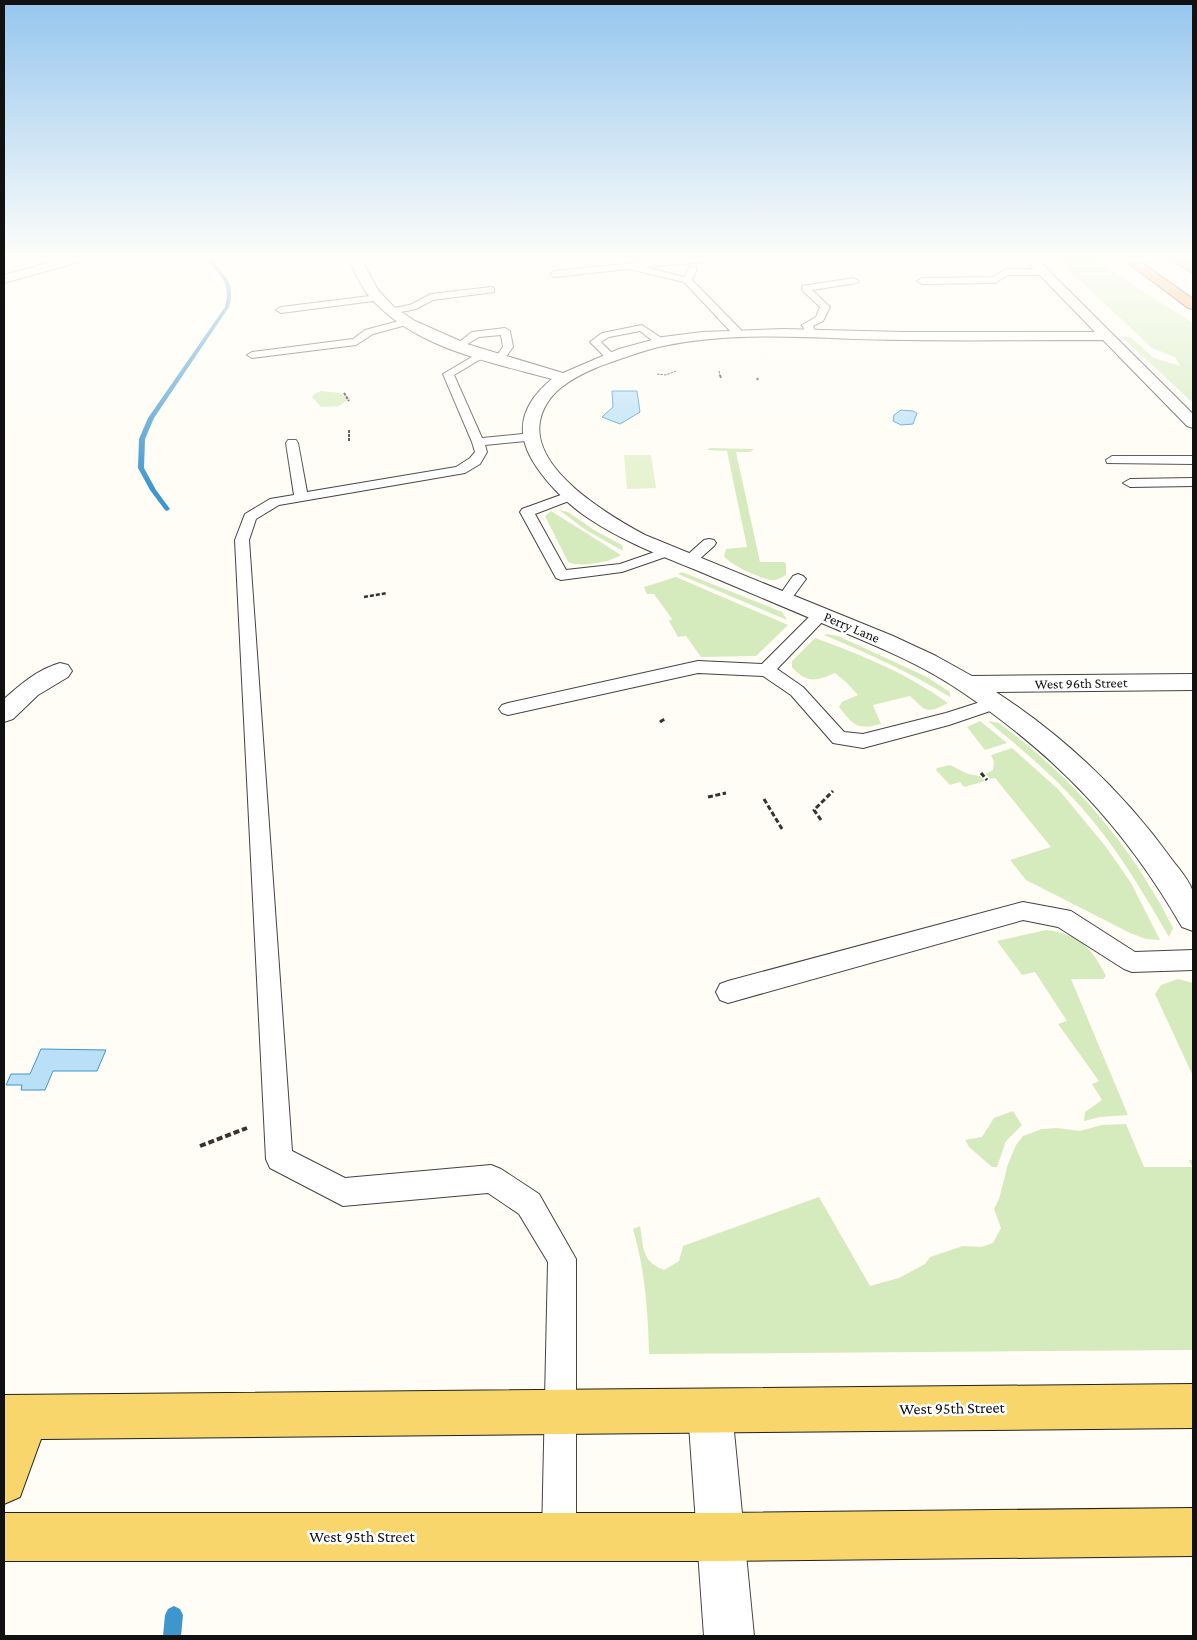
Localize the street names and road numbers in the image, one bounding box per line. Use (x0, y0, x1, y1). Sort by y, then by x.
street label: Perry Lane (822, 608, 882, 646)
street label: West 96th Street (1034, 674, 1128, 692)
street label: West 95th Street (899, 1399, 1006, 1417)
street label: West 95th Street (309, 1528, 415, 1545)

